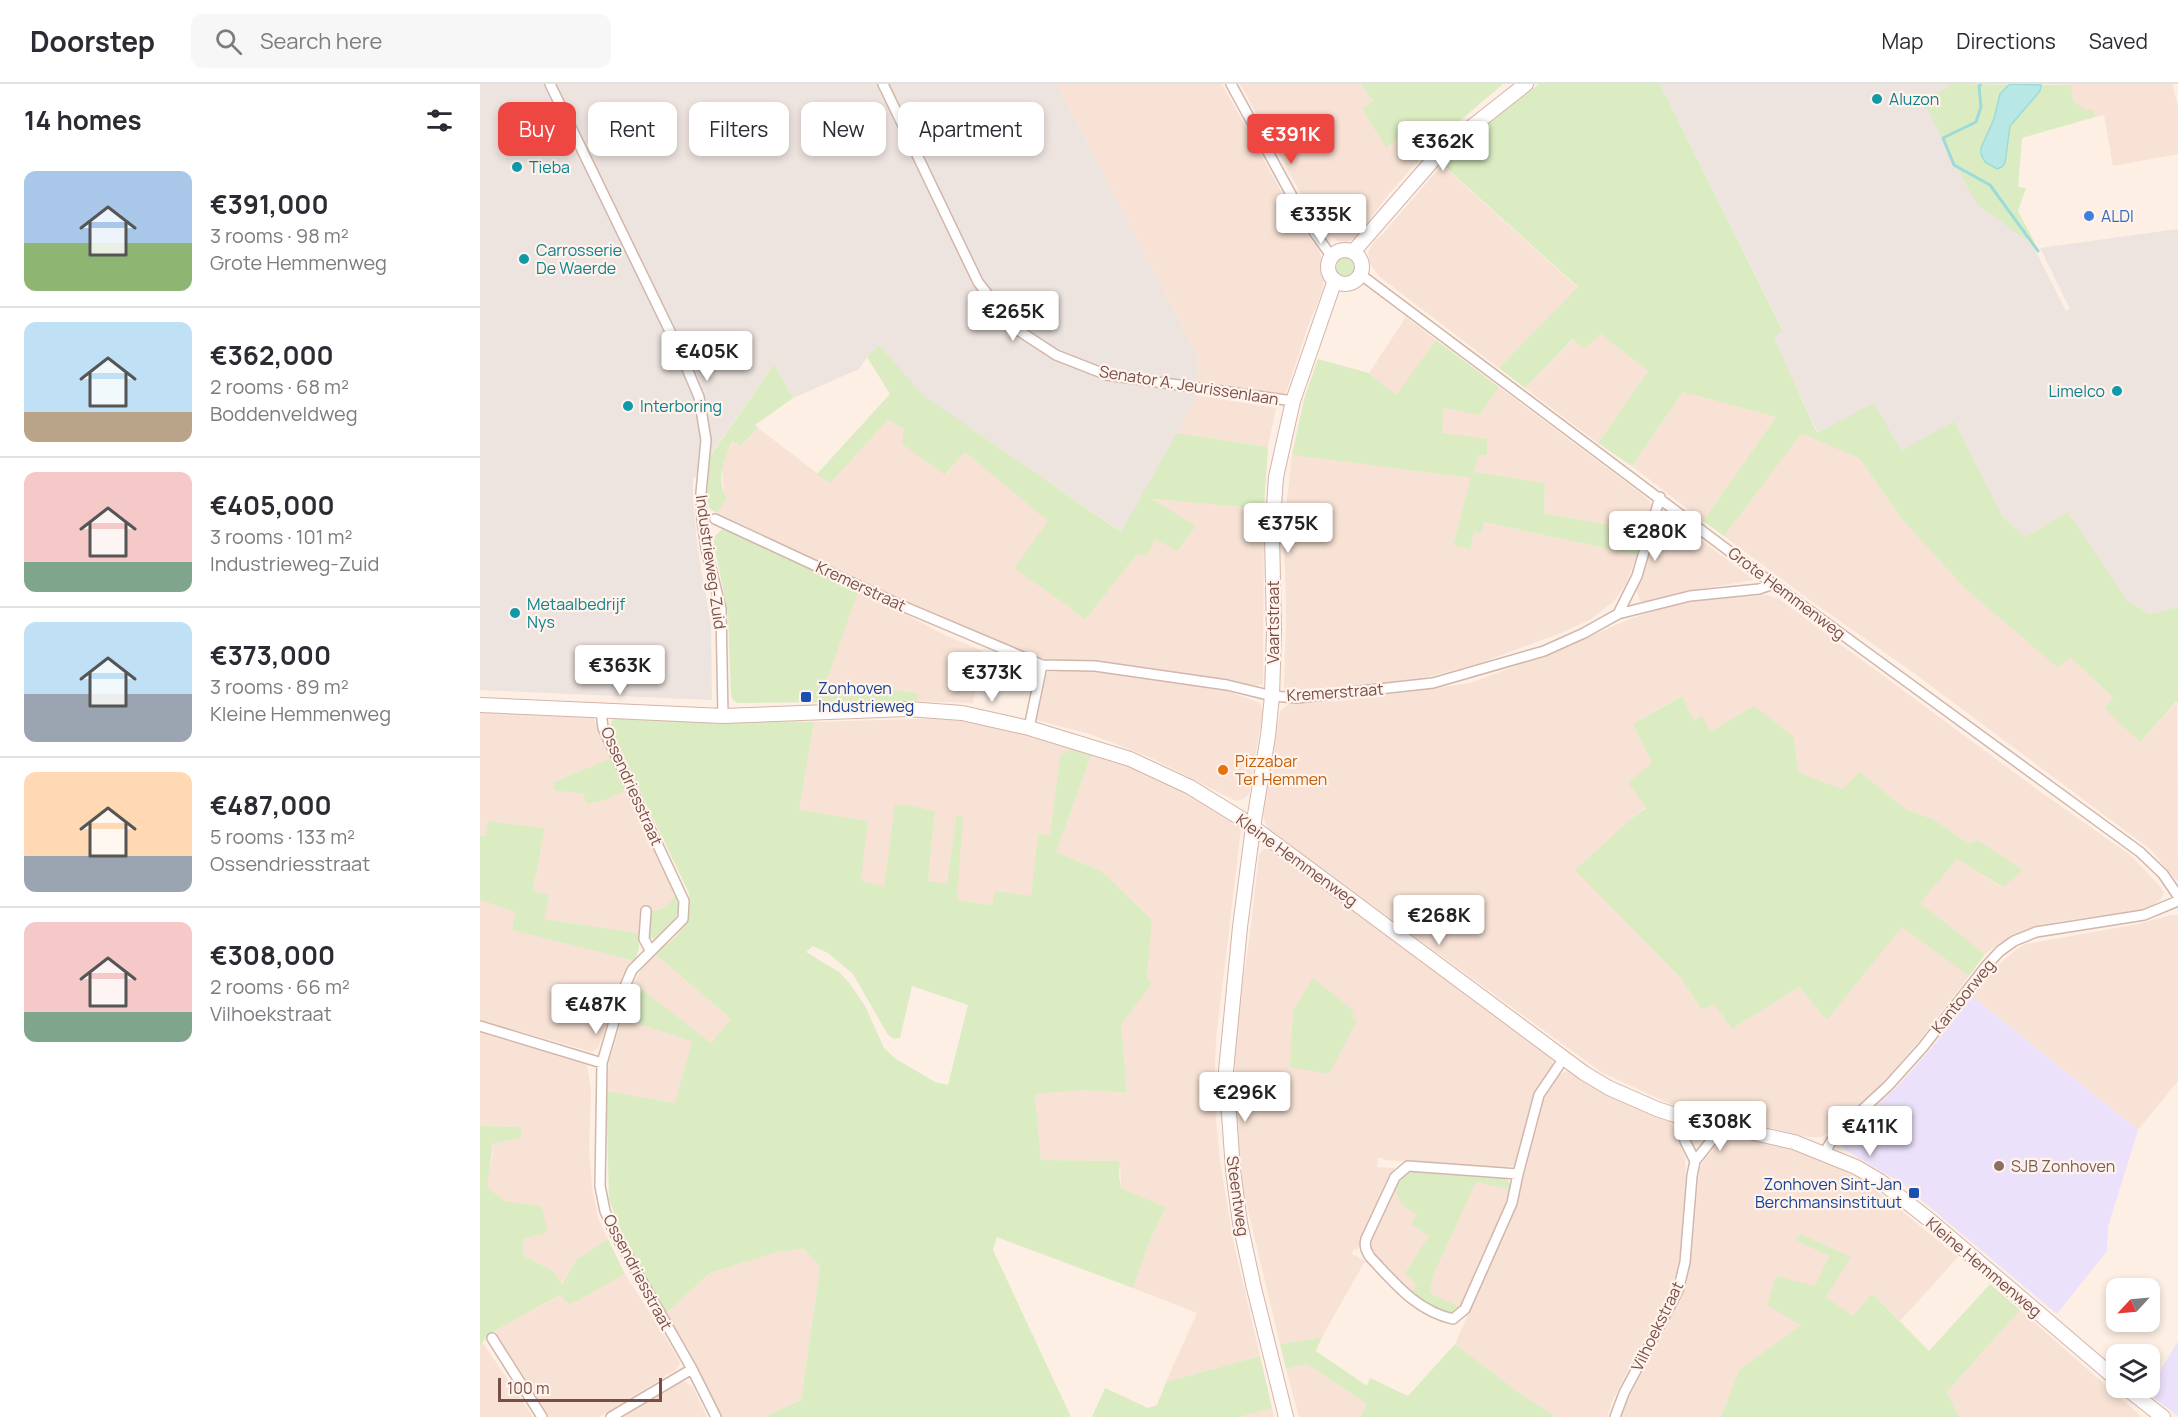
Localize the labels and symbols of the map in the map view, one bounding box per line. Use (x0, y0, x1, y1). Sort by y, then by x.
place label: Aluzon (1889, 88, 1939, 110)
marker: Aluzon (1870, 92, 1884, 106)
pin: €391K (1249, 114, 1333, 165)
pin: €362K (1401, 121, 1485, 172)
place label: Tieba (529, 156, 570, 178)
marker: Tieba (510, 160, 524, 174)
pin: €335K (1279, 194, 1363, 245)
place label: ALDI (2101, 205, 2134, 227)
marker: ALDI (2082, 209, 2096, 223)
place label: Carrosserie De Waerde (536, 239, 622, 279)
marker: Carrosserie De Waerde (517, 252, 531, 266)
pin: €265K (971, 291, 1055, 342)
pin: €405K (665, 331, 749, 382)
street label: Senator A. Jeurissenlaan (1098, 360, 1280, 410)
place label: Limelco (2048, 380, 2105, 402)
marker: Limelco (2110, 384, 2124, 398)
place label: Interboring (640, 395, 722, 417)
marker: Interboring (621, 399, 635, 413)
street label: Industrieweg-Zuid (691, 493, 731, 631)
pin: €375K (1246, 503, 1330, 554)
pin: €280K (1613, 511, 1697, 562)
street label: Grote Hemmenweg (1724, 542, 1850, 644)
street label: Kremerstraat (812, 556, 910, 616)
street label: Vaartstraat (1262, 580, 1284, 664)
place label: Metaalbedrijf Nys (527, 593, 626, 633)
marker: Metaalbedrijf Nys (508, 606, 522, 620)
pin: €363K (578, 645, 662, 696)
pin: €373K (950, 652, 1034, 703)
place label: Zonhoven Industrieweg (818, 677, 914, 717)
street label: Kremerstraat (1286, 678, 1384, 706)
marker: Zonhoven Industrieweg (799, 690, 813, 704)
street label: Ossendriesstraat (596, 723, 668, 849)
place label: Pizzabar Ter Hemmen (1235, 750, 1327, 790)
marker: Pizzabar Ter Hemmen (1216, 763, 1230, 777)
street label: Kleine Hemmenweg (1232, 809, 1362, 911)
pin: €268K (1397, 895, 1481, 946)
street label: Kantoorweg (1926, 954, 2000, 1038)
pin: €487K (554, 984, 638, 1035)
pin: €296K (1203, 1072, 1287, 1123)
pin: €308K (1678, 1101, 1762, 1152)
pin: €411K (1828, 1106, 1912, 1157)
street label: Steentweg (1221, 1154, 1255, 1238)
place label: SJB Zonhoven (2011, 1155, 2115, 1177)
marker: SJB Zonhoven (1992, 1159, 2006, 1173)
place label: Zonhoven Sint-Jan Berchmansinstituut (1755, 1173, 1902, 1213)
marker: Zonhoven Sint-Jan Berchmansinstituut (1907, 1186, 1921, 1200)
street label: Ossendriesstraat (598, 1210, 678, 1334)
street label: Kleine Hemmenweg (1921, 1212, 2047, 1322)
street label: Vilhoekstraat (1626, 1277, 1688, 1375)
north arrow (2106, 1278, 2160, 1332)
scale bar (498, 1375, 662, 1402)

